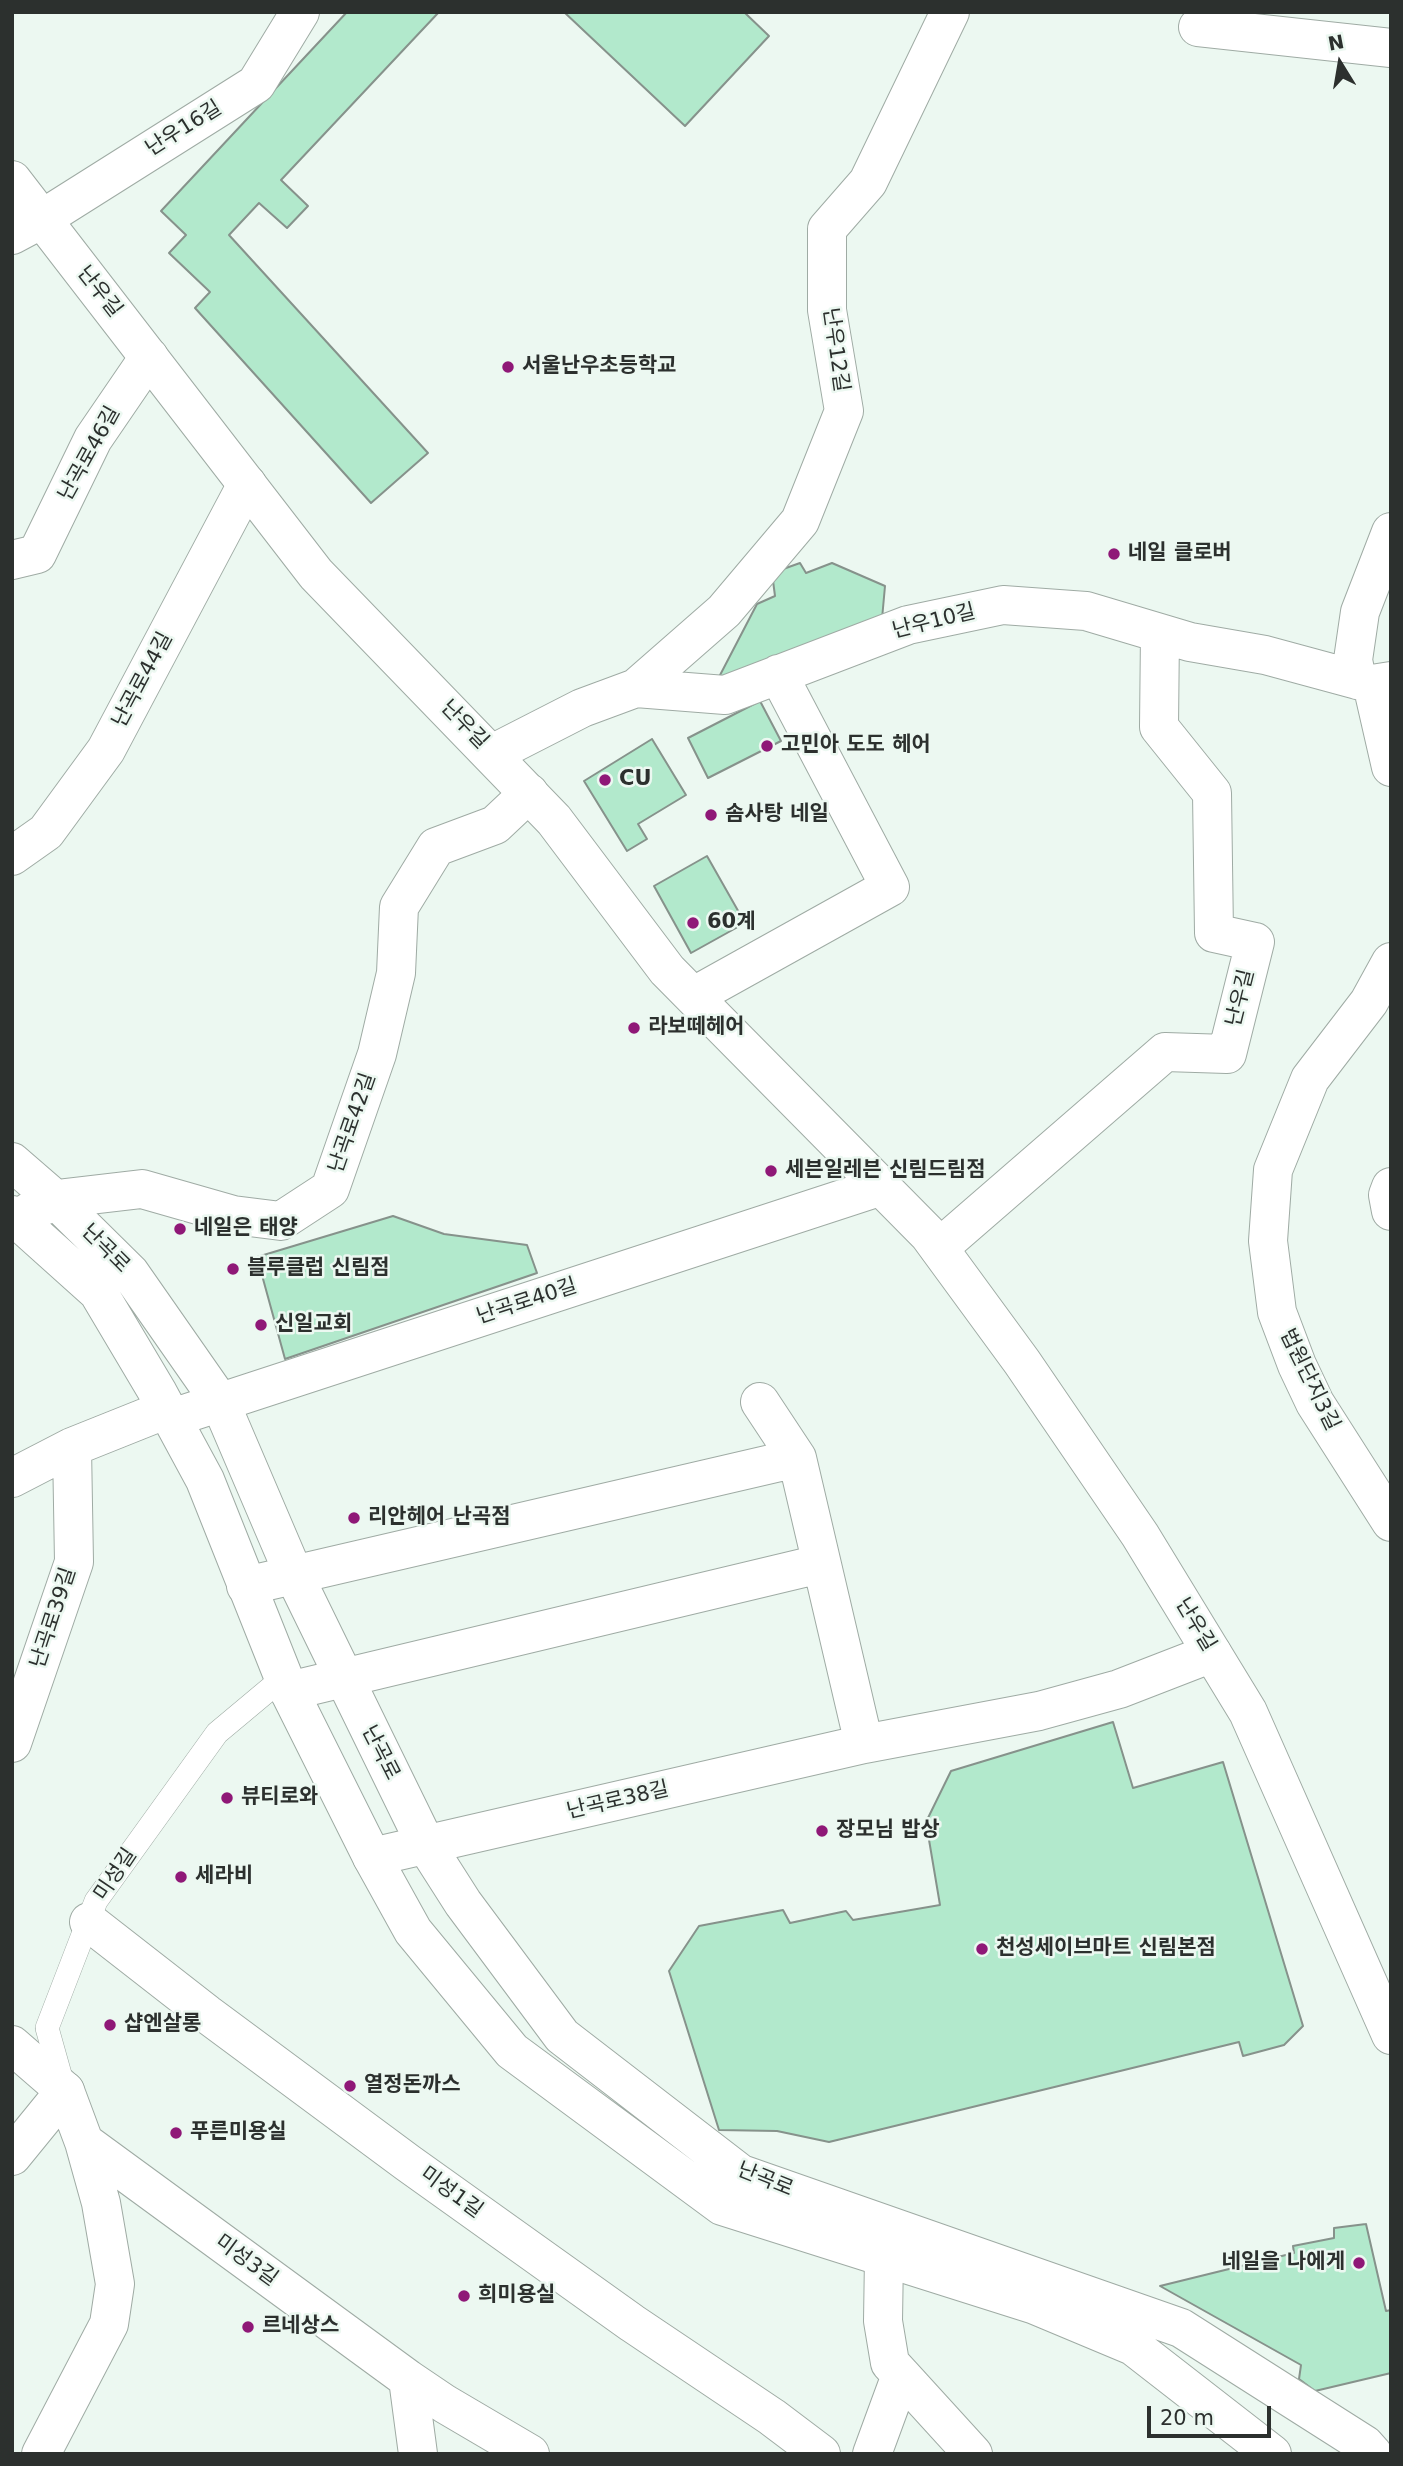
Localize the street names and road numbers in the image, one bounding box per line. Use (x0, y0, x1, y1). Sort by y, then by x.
street label: 난우16길 (141, 96, 227, 162)
street label: 난우길 (71, 261, 127, 323)
street label: 난우12길 (817, 306, 853, 394)
street label: 난곡로46길 (54, 402, 126, 506)
street label: 난우10길 (890, 600, 978, 644)
street label: 난곡로44길 (107, 628, 179, 732)
street label: 난우길 (435, 695, 493, 755)
street label: 난우길 (1222, 967, 1260, 1029)
street label: 난곡로42길 (324, 1070, 382, 1176)
street label: 난곡로 (76, 1220, 134, 1278)
street label: 난곡로40길 (474, 1274, 580, 1330)
street label: 법원단지3길 (1274, 1325, 1344, 1435)
street label: 난곡로39길 (26, 1565, 82, 1671)
street label: 난우길 (1169, 1594, 1221, 1656)
street label: 난곡로 (356, 1721, 404, 1785)
street label: 난곡로38길 (564, 1777, 672, 1825)
street label: 미성길 (89, 1844, 143, 1906)
street label: 난곡로 (733, 2157, 797, 2203)
street label: 미성1길 (415, 2162, 487, 2224)
street label: 미성3길 (210, 2230, 282, 2292)

